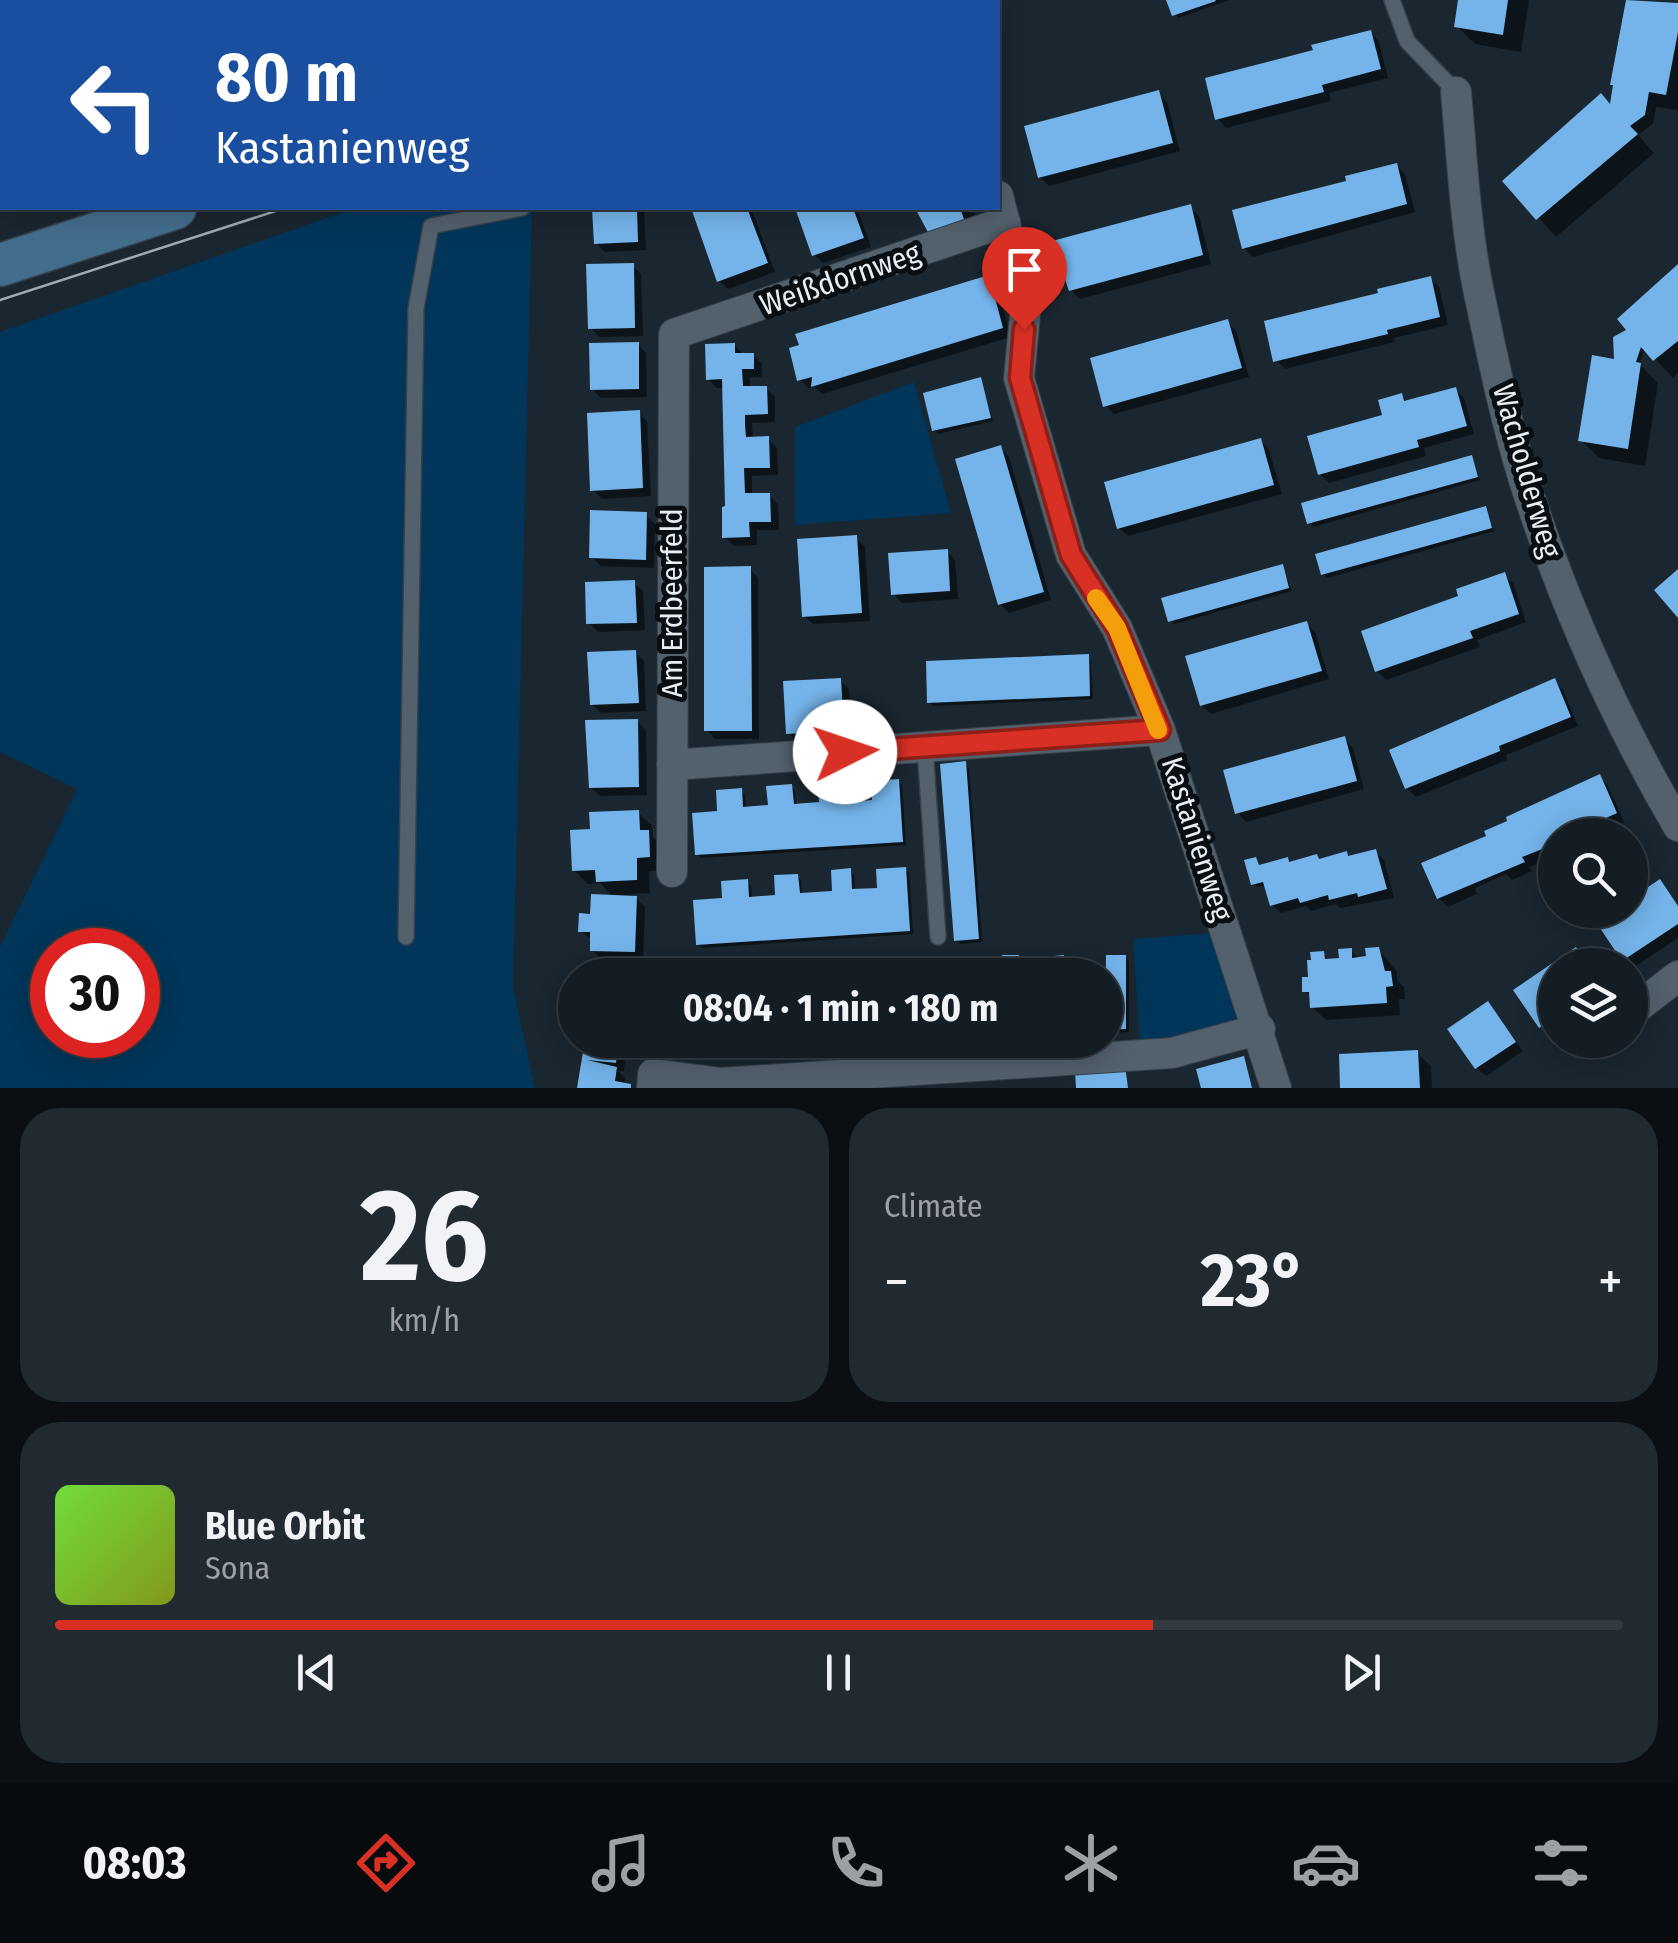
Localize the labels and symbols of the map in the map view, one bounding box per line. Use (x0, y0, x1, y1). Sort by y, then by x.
pin (982, 227, 1067, 330)
street label: Weißdornweg (755, 234, 926, 323)
street label: Wacholderweg (1485, 380, 1569, 563)
street label: Am Erdbeerfeld (654, 509, 690, 698)
position arrow (793, 700, 897, 804)
street label: Kastanienweg (1154, 753, 1241, 926)
speed limit sign: 30 (30, 928, 160, 1058)

